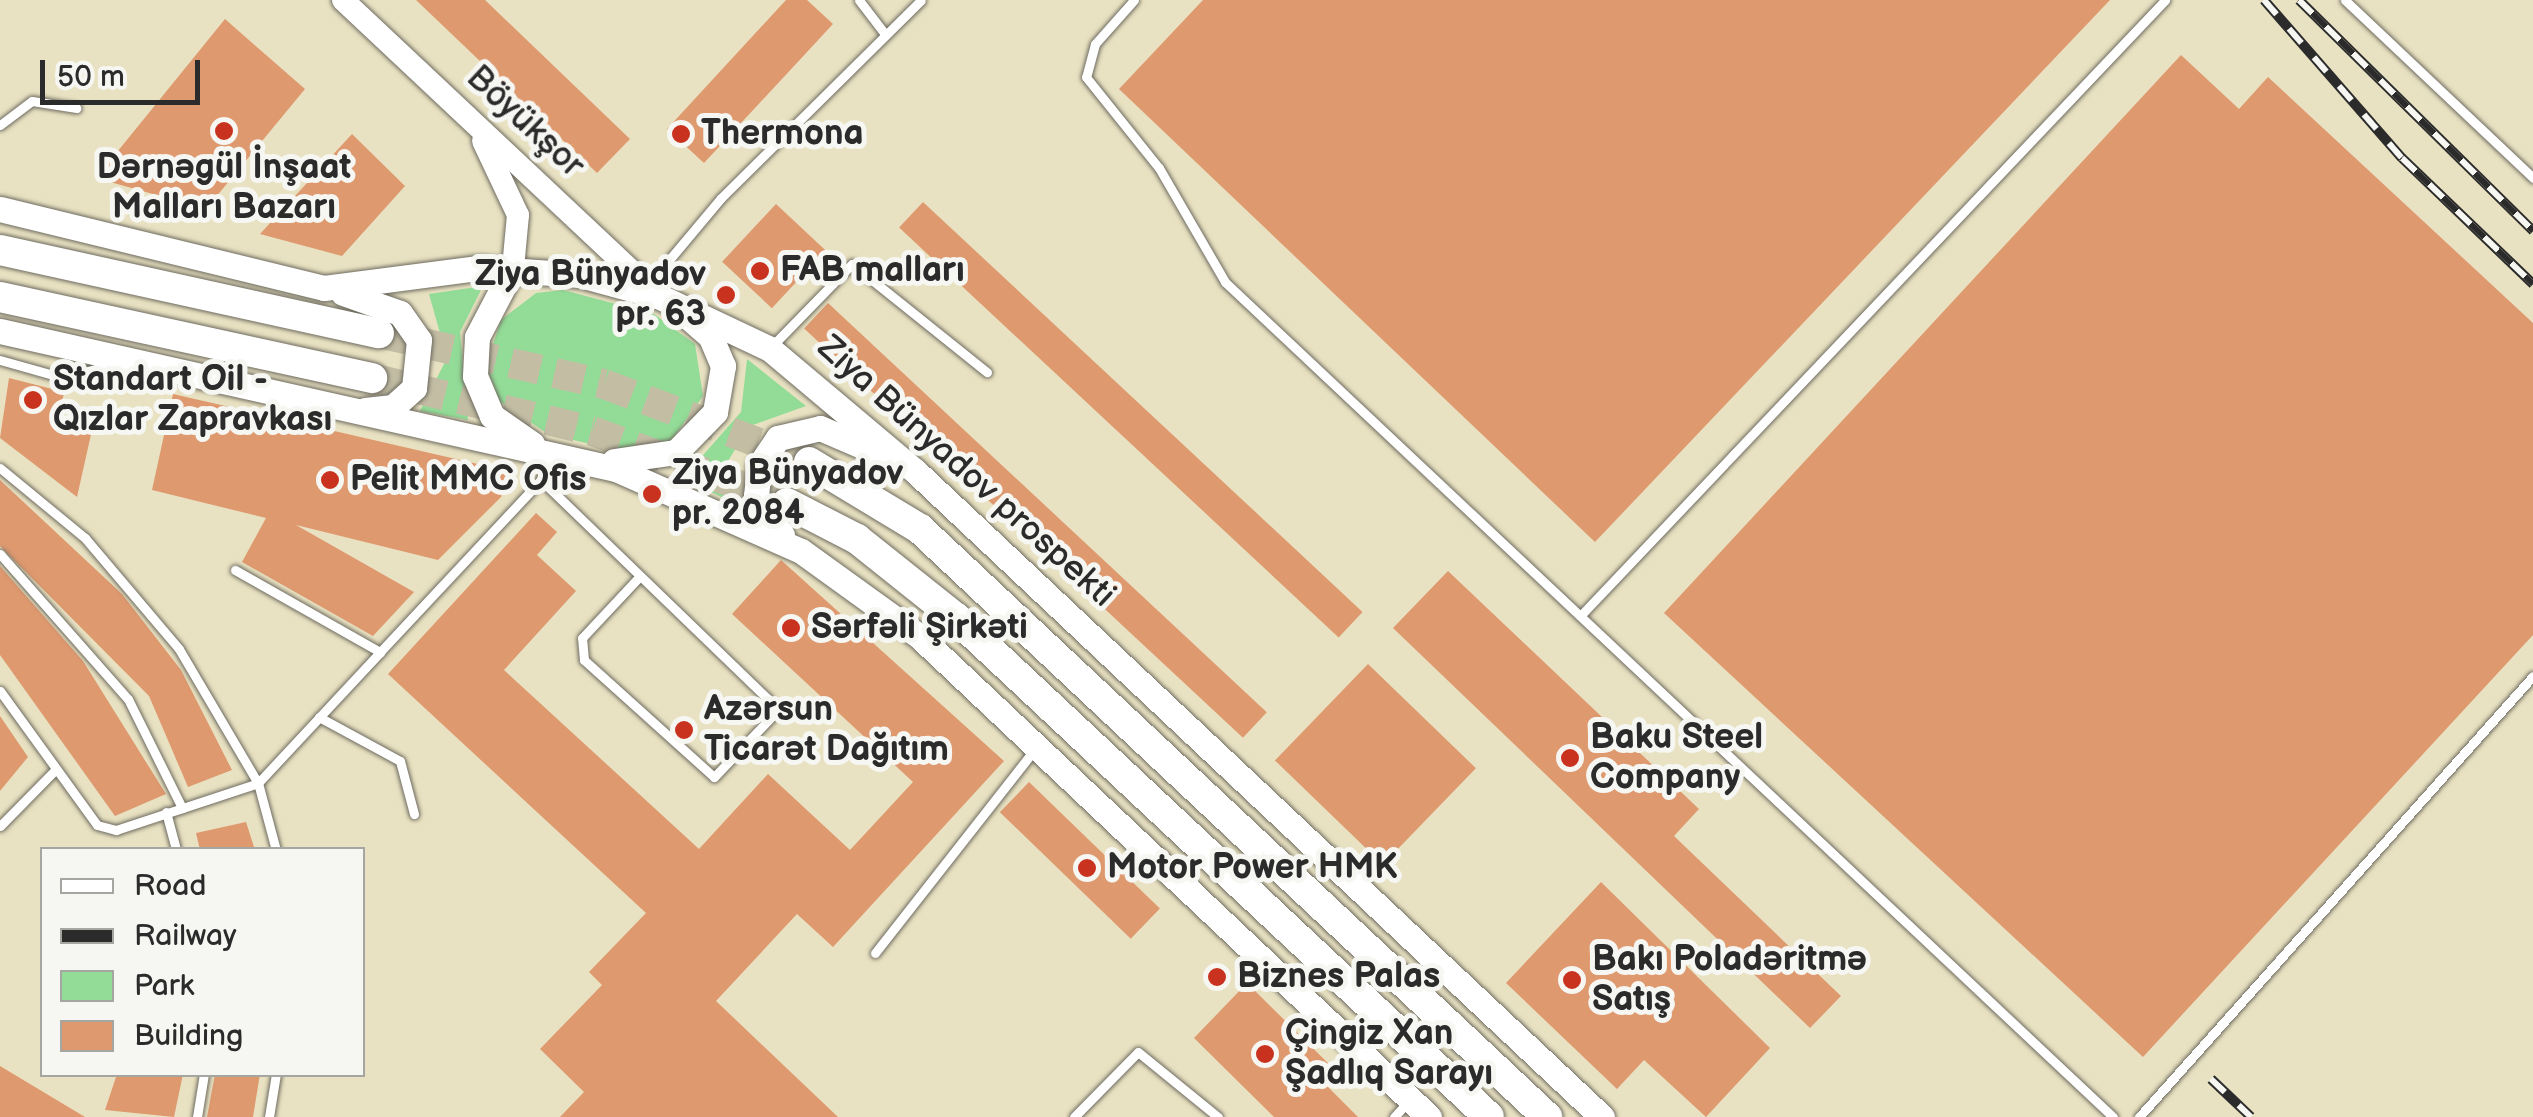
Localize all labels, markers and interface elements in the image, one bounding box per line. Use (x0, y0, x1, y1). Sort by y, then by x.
scale bar (45, 40, 205, 102)
street label: Böyükşor (457, 57, 593, 187)
text: 50 m (57, 59, 125, 95)
place label: Thermona (701, 113, 864, 155)
marker: Dərnəgül İnşaat Malları Bazarı (213, 120, 235, 142)
marker: Thermona (670, 123, 692, 145)
place label: Dərnəgül İnşaat Malları Bazarı (97, 147, 351, 229)
place label: FAB malları (780, 250, 965, 292)
place label: Ziya Bünyadov pr. 63 (475, 254, 706, 336)
marker: FAB malları (749, 260, 771, 282)
marker: Ziya Bünyadov pr. 63 (715, 284, 737, 306)
street label: Ziya Bünyadov prospekti (809, 327, 1123, 617)
place label: Standart Oil - Qızlar Zapravkası (53, 359, 332, 441)
marker: Standart Oil - Qızlar Zapravkası (22, 389, 44, 411)
place label: Ziya Bünyadov pr. 2084 (672, 453, 903, 535)
place label: Pelit MMC Ofis (350, 459, 586, 501)
marker: Pelit MMC Ofis (319, 469, 341, 491)
marker: Ziya Bünyadov pr. 2084 (641, 483, 663, 505)
place label: Sərfəli Şirkəti (811, 607, 1028, 649)
marker: Sərfəli Şirkəti (780, 617, 802, 639)
place label: Azərsun Ticarət Dağıtım (704, 689, 949, 771)
place label: Baku Steel Company (1590, 717, 1763, 799)
marker: Azərsun Ticarət Dağıtım (673, 719, 695, 741)
marker: Baku Steel Company (1559, 747, 1581, 769)
legend (40, 847, 365, 1077)
place label: Motor Power HMK (1107, 847, 1398, 889)
marker: Motor Power HMK (1076, 857, 1098, 879)
text: Road (134, 868, 207, 904)
text: Railway (134, 918, 236, 954)
place label: Bakı Poladəritmə Satış (1592, 939, 1867, 1021)
place label: Biznes Palas (1237, 956, 1440, 998)
marker: Biznes Palas (1206, 966, 1228, 988)
text: Park (134, 968, 194, 1004)
marker: Bakı Poladəritmə Satış (1561, 969, 1583, 991)
place label: Çingiz Xan Şadlıq Sarayı (1285, 1013, 1493, 1095)
text: Building (134, 1018, 243, 1054)
marker: Çingiz Xan Şadlıq Sarayı (1254, 1043, 1276, 1065)

